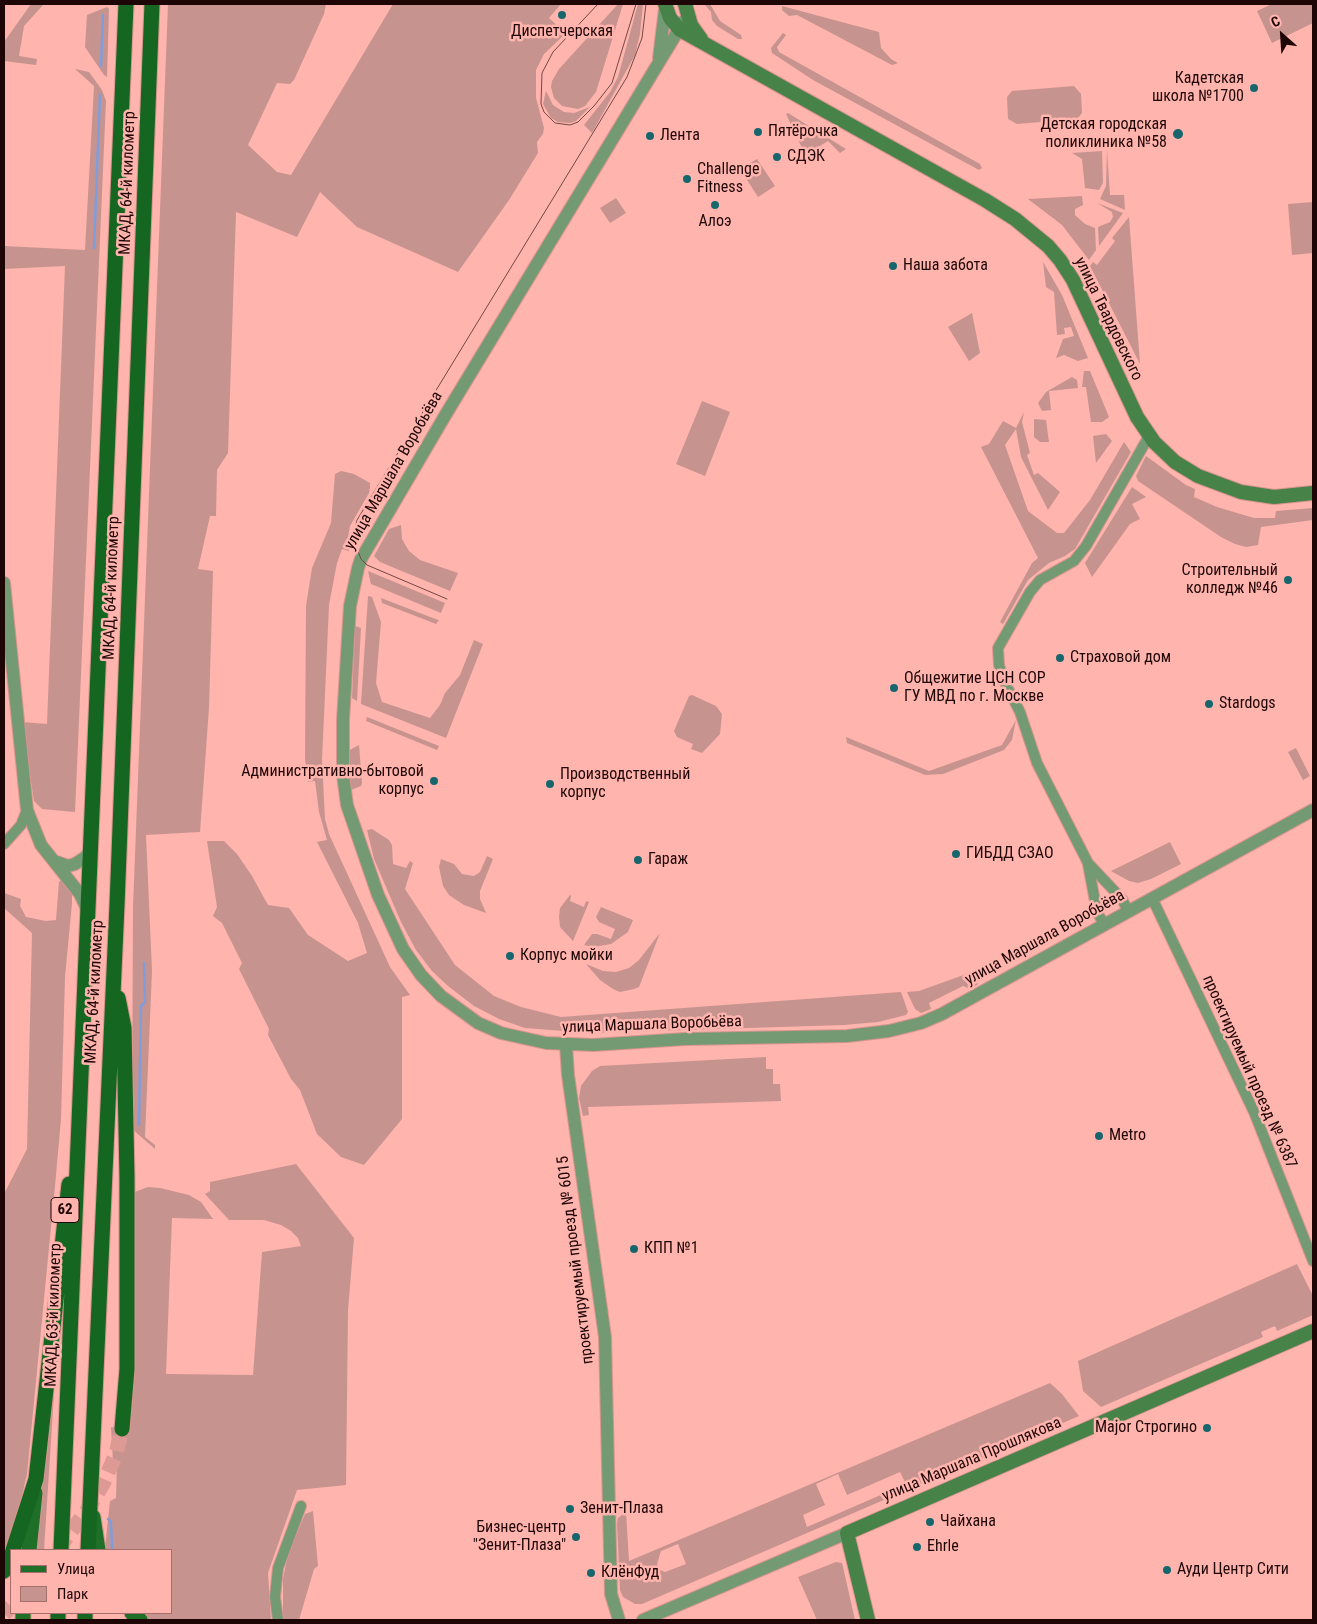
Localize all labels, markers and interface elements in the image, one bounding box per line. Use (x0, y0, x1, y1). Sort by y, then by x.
marker: Диспетчерская (556, 9, 568, 21)
north arrow (1257, 10, 1307, 60)
text: С (1268, 13, 1283, 30)
place label: Диспетчерская (511, 22, 613, 42)
place label: Кадетская школа №1700 (1152, 69, 1244, 107)
marker: Кадетская школа №1700 (1248, 82, 1260, 94)
street label: МКАД, 64-й километр (116, 111, 140, 255)
place label: Детская городская поликлиника №58 (1040, 115, 1167, 153)
place label: Пятёрочка (768, 122, 838, 142)
place label: Лента (660, 126, 700, 146)
marker: Пятёрочка (752, 126, 764, 138)
marker: Детская городская поликлиника №58 (1171, 127, 1185, 141)
marker: Лента (644, 130, 656, 142)
place label: СДЭК (787, 147, 825, 167)
marker: СДЭК (771, 151, 783, 163)
place label: Challenge Fitness (697, 160, 759, 198)
marker: Challenge Fitness (681, 173, 693, 185)
marker: Алоэ (709, 199, 721, 211)
place label: Алоэ (698, 212, 732, 232)
street label: улица Твардовского (1070, 254, 1146, 384)
place label: Наша забота (903, 256, 988, 276)
marker: Наша забота (887, 260, 899, 272)
street label: улица Маршала Воробьёва (341, 388, 447, 554)
street label: МКАД, 64-й километр (100, 516, 124, 660)
place label: Строительный колледж №46 (1181, 561, 1278, 599)
marker: Строительный колледж №46 (1282, 574, 1294, 586)
place label: Страховой дом (1070, 648, 1171, 668)
marker: Страховой дом (1054, 652, 1066, 664)
place label: Общежитие ЦСН СОР ГУ МВД по г. Москве (904, 669, 1046, 707)
marker: Общежитие ЦСН СОР ГУ МВД по г. Москве (888, 682, 900, 694)
place label: Stardogs (1219, 694, 1276, 714)
marker: Stardogs (1203, 698, 1215, 710)
place label: Административно-бытовой корпус (241, 762, 424, 800)
place label: Производственный корпус (560, 765, 690, 803)
marker: Административно-бытовой корпус (428, 775, 440, 787)
marker: Производственный корпус (544, 778, 556, 790)
place label: ГИБДД СЗАО (966, 844, 1054, 864)
marker: ГИБДД СЗАО (950, 848, 962, 860)
place label: Гараж (648, 850, 688, 870)
marker: Гараж (632, 854, 644, 866)
street label: улица Маршала Воробьёва (962, 886, 1128, 990)
street label: МКАД, 64-й километр (82, 920, 108, 1064)
place label: Корпус мойки (520, 946, 613, 966)
marker: Корпус мойки (504, 950, 516, 962)
street label: проектируемый проезд № 6387 (1198, 972, 1300, 1172)
street label: улица Маршала Воробьёва (562, 1012, 742, 1038)
place label: Metro (1109, 1126, 1146, 1146)
marker: Metro (1093, 1130, 1105, 1142)
street label: проектируемый проезд № 6015 (554, 1155, 598, 1365)
road number: 62 (51, 1198, 79, 1222)
place label: КПП №1 (644, 1239, 699, 1259)
street label: МКАД, 63-й километр (42, 1243, 66, 1387)
marker: КПП №1 (628, 1243, 640, 1255)
street label: улица Маршала Прошлякова (880, 1414, 1064, 1506)
place label: Major Строгино (1095, 1418, 1197, 1438)
marker: Major Строгино (1201, 1422, 1213, 1434)
place label: Зенит-Плаза (580, 1499, 663, 1519)
marker: Зенит-Плаза (564, 1503, 576, 1515)
place label: Чайхана (940, 1512, 996, 1532)
marker: Чайхана (924, 1516, 936, 1528)
place label: Бизнес-центр "Зенит-Плаза" (473, 1518, 566, 1556)
marker: Бизнес-центр "Зенит-Плаза" (570, 1531, 582, 1543)
place label: Ehrle (927, 1537, 959, 1557)
marker: Ehrle (911, 1541, 923, 1553)
legend (10, 1549, 172, 1614)
text: Улица (57, 1560, 95, 1578)
place label: Ауди Центр Сити (1177, 1560, 1289, 1580)
place label: КлёнФуд (601, 1563, 659, 1583)
marker: Ауди Центр Сити (1161, 1564, 1173, 1576)
marker: КлёнФуд (585, 1567, 597, 1579)
text: Парк (57, 1585, 88, 1603)

